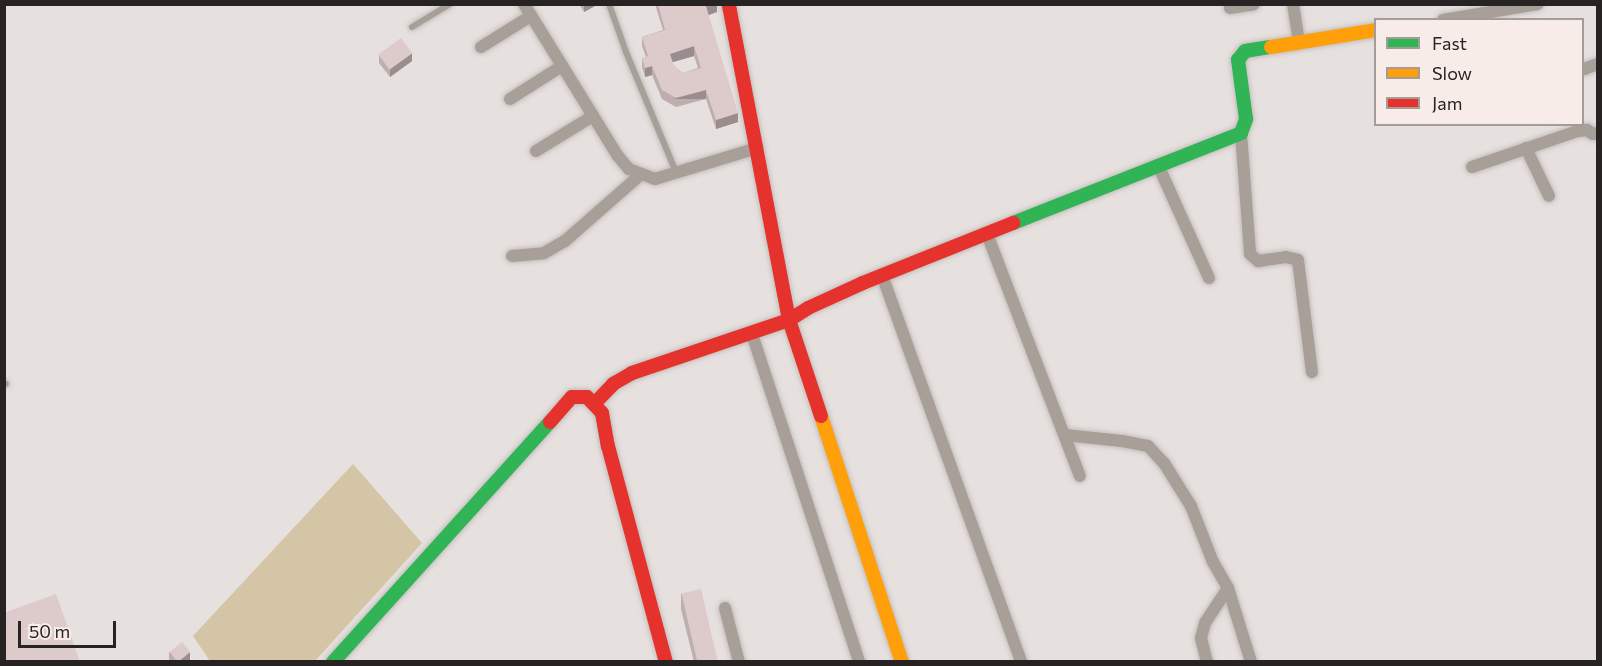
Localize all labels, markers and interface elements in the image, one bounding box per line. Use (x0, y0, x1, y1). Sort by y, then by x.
legend (1374, 18, 1584, 126)
text: Fast (1432, 32, 1467, 54)
text: Slow (1432, 62, 1472, 84)
text: Jam (1432, 92, 1462, 114)
scale bar (21, 609, 118, 647)
text: 50 m (29, 620, 70, 642)

